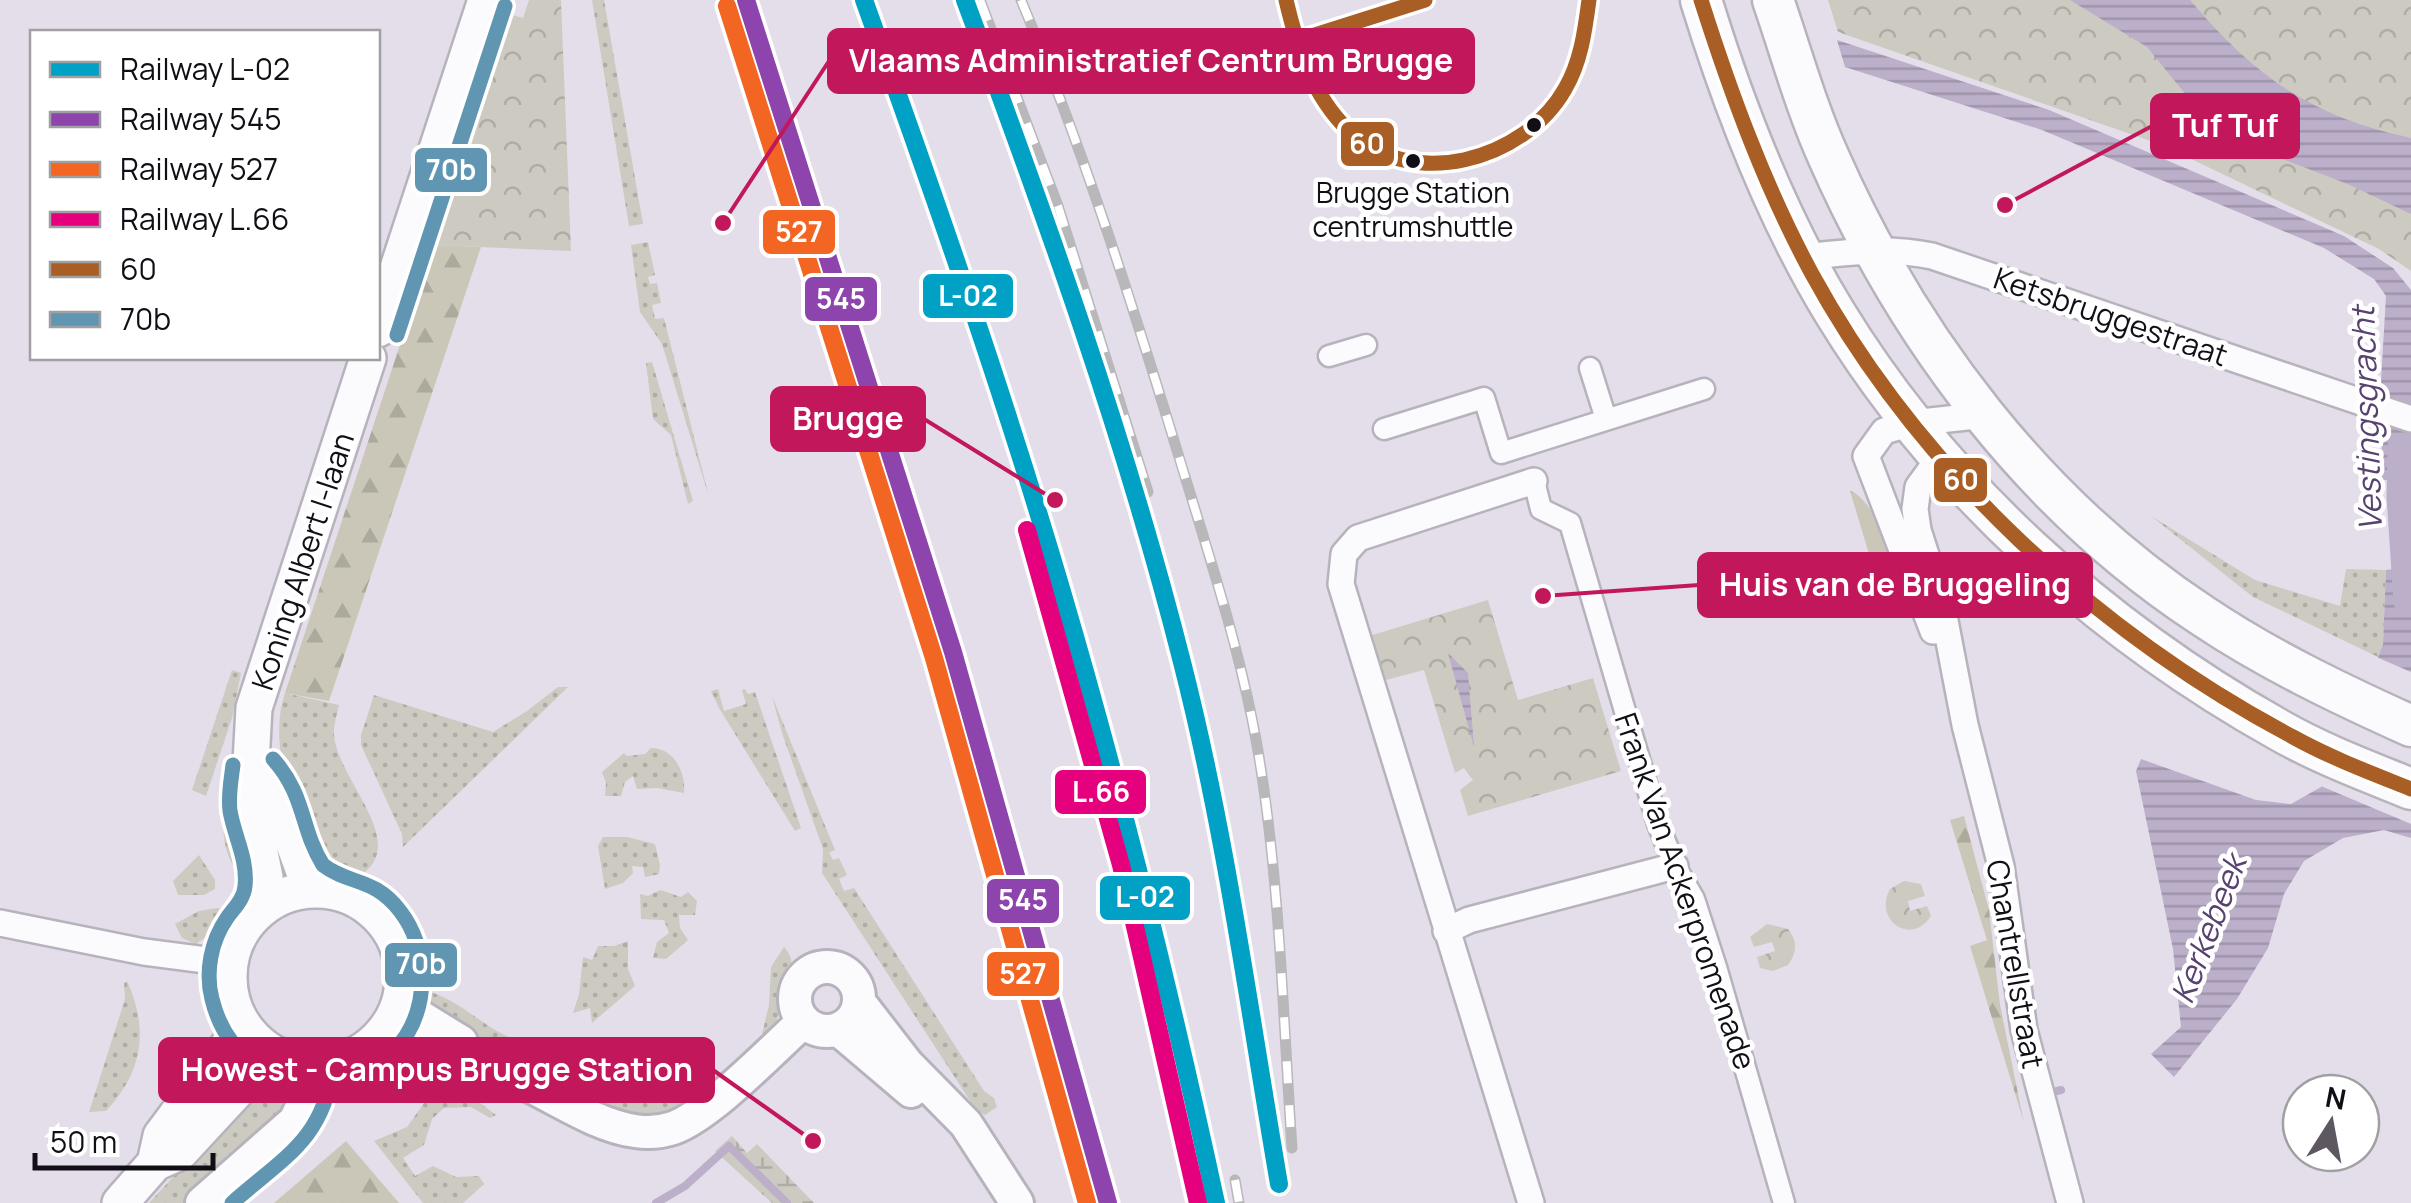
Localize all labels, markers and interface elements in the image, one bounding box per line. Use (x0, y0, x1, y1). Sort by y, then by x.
legend (30, 30, 380, 360)
callout: Vlaams Administratief Centrum Brugge (829, 30, 1473, 92)
text: Vlaams Administratief Centrum Brugge (849, 38, 1453, 82)
text: Railway L-02 (120, 48, 290, 89)
callout: Tuf Tuf (2152, 95, 2298, 157)
text: Railway 545 (120, 98, 282, 139)
text: Tuf Tuf (2172, 103, 2278, 147)
unlabelled marker (1524, 115, 1544, 135)
line badge: 60 (1339, 120, 1396, 168)
text: 60 (1349, 124, 1385, 162)
line badge: 70b (413, 146, 489, 194)
text: Railway 527 (120, 148, 278, 189)
text: 70b (426, 150, 476, 188)
marker: Brugge Station centrumshuttle (1403, 151, 1423, 171)
place label: Brugge Station centrumshuttle (1313, 173, 1513, 245)
text: Railway L.66 (120, 198, 289, 239)
line badge: 527 (761, 208, 837, 256)
text: 527 (775, 212, 823, 250)
text: 60 (120, 248, 157, 289)
street label: Ketsbruggestraat (1989, 257, 2233, 375)
line badge: L-02 (921, 272, 1015, 320)
line badge: 545 (803, 275, 879, 323)
text: L-02 (938, 276, 998, 314)
text: 545 (816, 279, 866, 317)
text: 70b (120, 298, 171, 339)
water label: Vestingsgracht (2340, 303, 2392, 532)
callout: Brugge (772, 388, 924, 450)
text: Brugge (792, 396, 904, 440)
street label: Koning Albert I-laan (241, 427, 363, 695)
line badge: 60 (1932, 456, 1989, 504)
text: 60 (1943, 460, 1979, 498)
callout: Huis van de Bruggeling (1699, 554, 2091, 616)
text: Huis van de Bruggeling (1719, 562, 2071, 606)
street label: Frank Van Ackerpromenade (1606, 707, 1766, 1075)
line badge: L.66 (1053, 768, 1148, 816)
text: L.66 (1072, 772, 1130, 810)
water label: Kerkebeek (2160, 845, 2258, 1009)
street label: Chantrellstraat (1977, 856, 2055, 1072)
line badge: L-02 (1098, 874, 1192, 922)
line badge: 545 (985, 877, 1061, 925)
text: L-02 (1115, 877, 1175, 915)
text: 545 (998, 880, 1048, 918)
line badge: 70b (383, 941, 459, 989)
text: 70b (396, 944, 446, 982)
line badge: 527 (985, 950, 1061, 998)
text: 527 (999, 954, 1047, 992)
callout: Howest - Campus Brugge Station (160, 1039, 713, 1101)
text: Howest - Campus Brugge Station (181, 1047, 693, 1091)
north arrow (2281, 1073, 2381, 1173)
text: N (2322, 1077, 2349, 1118)
scale bar (35, 1108, 212, 1170)
text: 50 m (50, 1121, 117, 1162)

